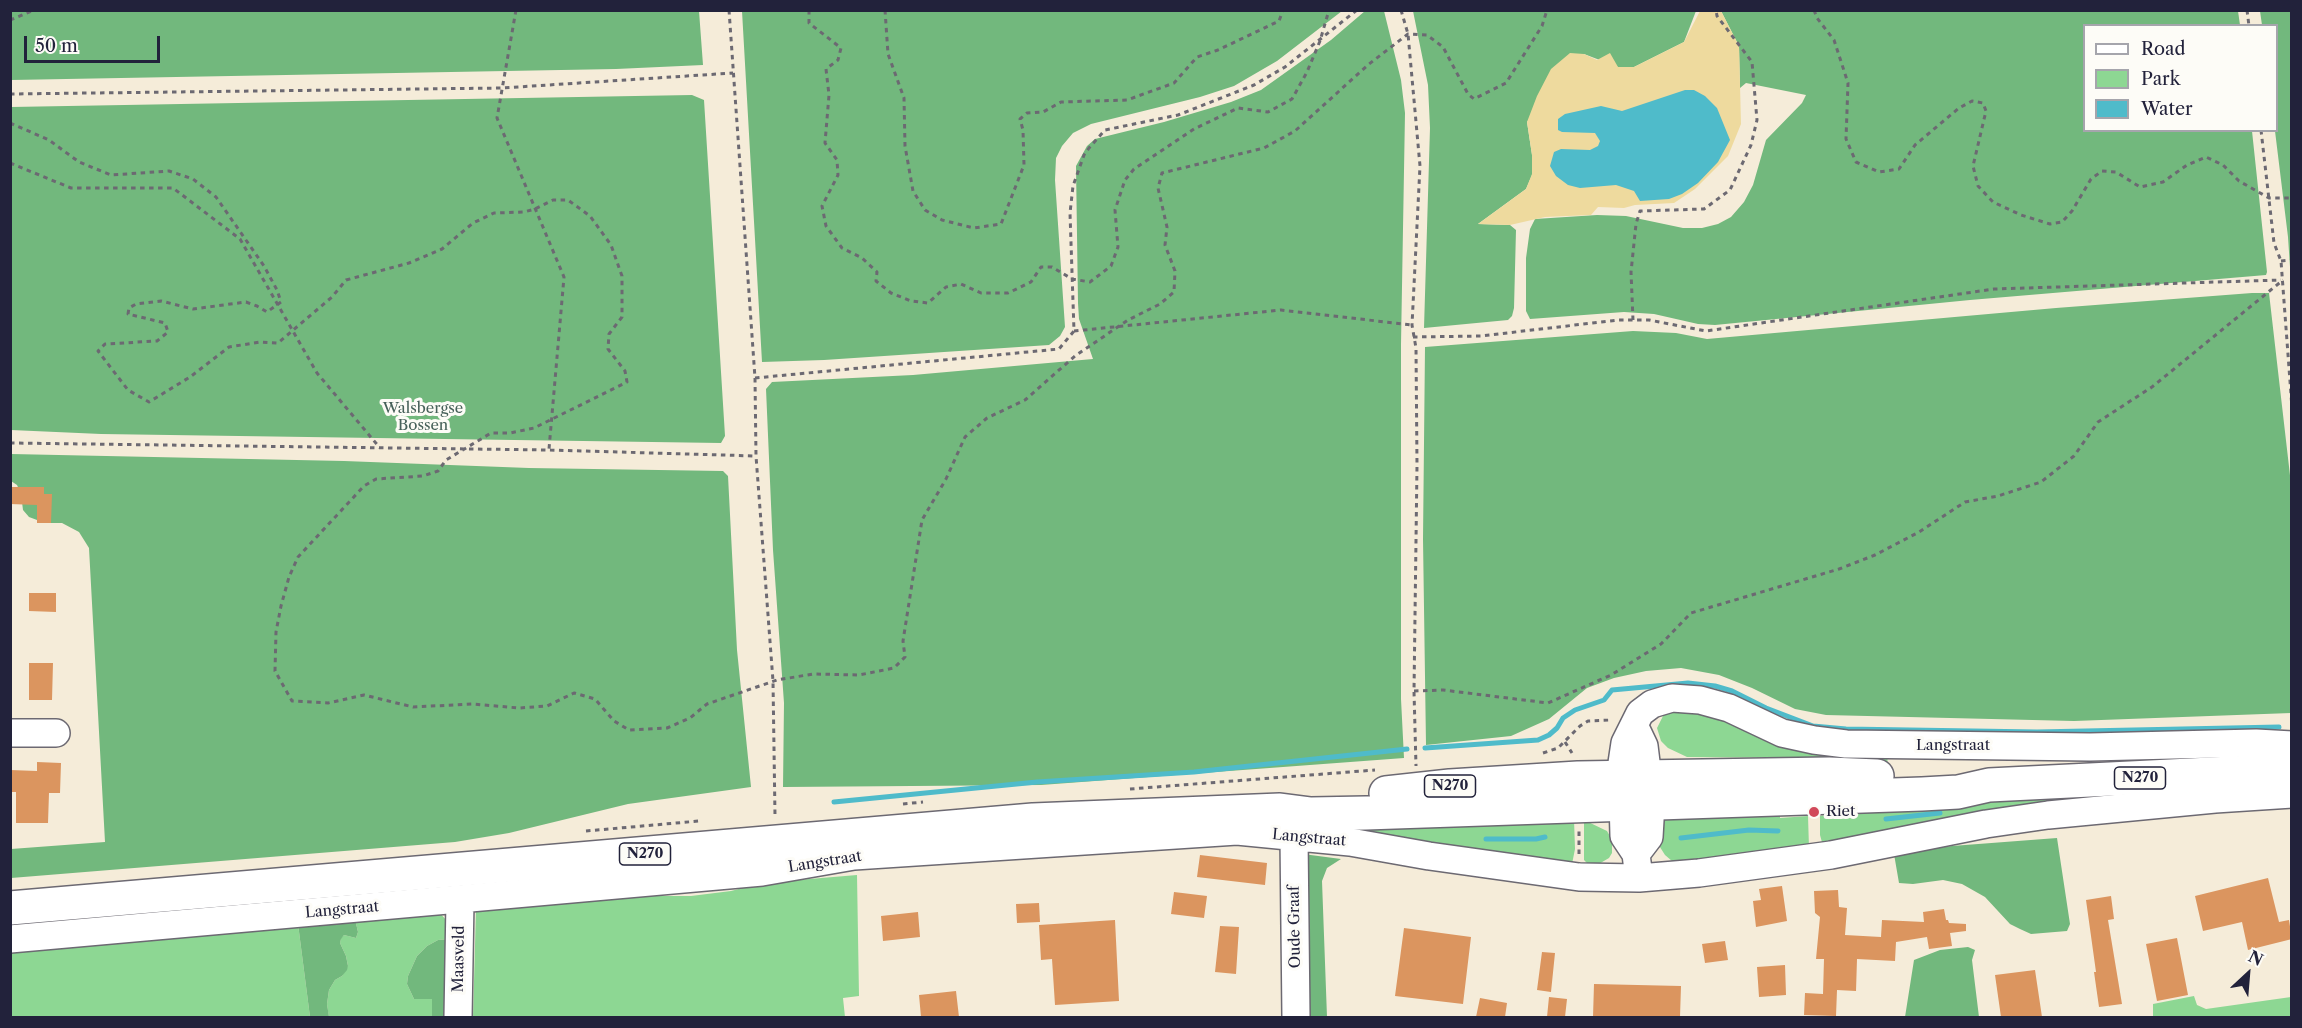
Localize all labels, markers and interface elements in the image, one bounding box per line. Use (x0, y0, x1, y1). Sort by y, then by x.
scale bar (27, 24, 164, 62)
legend (2083, 24, 2278, 132)
text: 50 m (35, 35, 78, 57)
text: Road (2141, 38, 2186, 60)
text: Park (2141, 68, 2180, 90)
text: Water (2141, 98, 2193, 120)
park label: Walsbergse Bossen (383, 400, 463, 435)
street label: Langstraat (1916, 737, 1990, 755)
road number: N270 (2114, 767, 2166, 789)
road number: N270 (1424, 775, 1476, 797)
place label: Riet (1826, 803, 1855, 821)
marker: Riet (1807, 805, 1821, 819)
street label: Langstraat (1271, 826, 1347, 850)
road number: N270 (620, 843, 670, 865)
street label: Langstraat (787, 847, 863, 877)
street label: Oude Graaf (1285, 885, 1305, 969)
street label: Langstraat (304, 898, 380, 922)
street label: Maasveld (449, 925, 469, 993)
north arrow (2218, 944, 2278, 1004)
text: N (2245, 946, 2267, 970)

